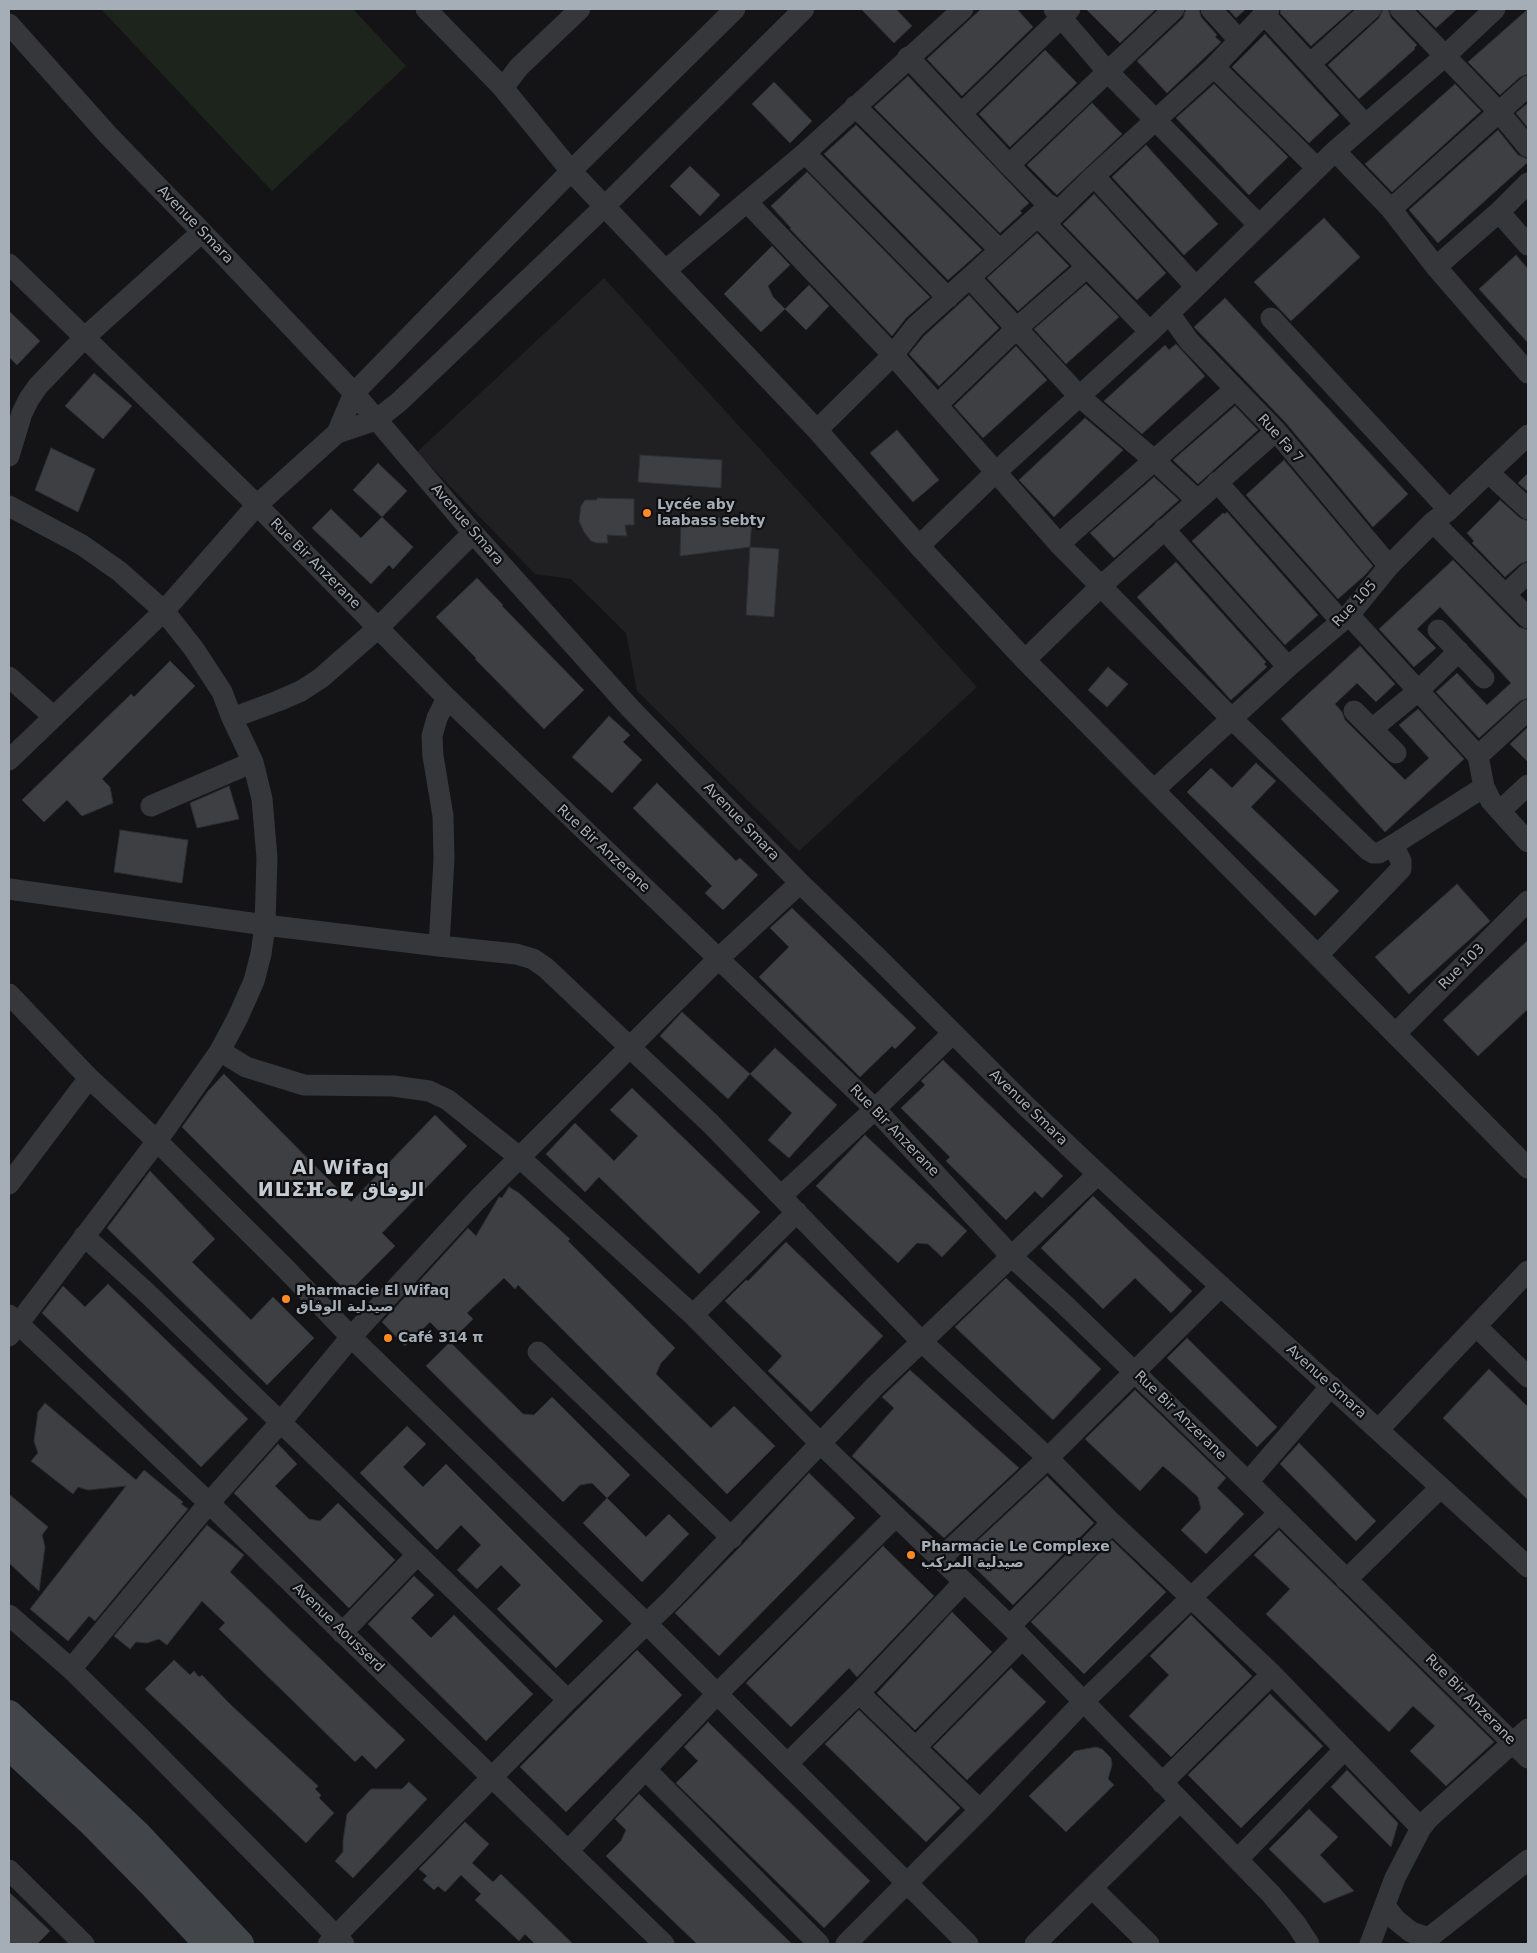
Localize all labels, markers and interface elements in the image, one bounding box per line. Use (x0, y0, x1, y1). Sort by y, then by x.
street label: Avenue Smara (154, 183, 236, 267)
street label: Rue Fa 7 (1254, 411, 1306, 467)
street label: Avenue Smara (427, 481, 507, 569)
place label: Lycée aby laabass sebty (657, 497, 765, 530)
marker: Lycée aby laabass sebty (641, 507, 653, 519)
street label: Rue Bir Anzerane (266, 515, 364, 613)
street label: Rue 105 (1329, 577, 1381, 631)
street label: Avenue Smara (700, 780, 782, 864)
street label: Rue Bir Anzerane (553, 802, 653, 896)
street label: Rue 103 (1436, 941, 1488, 993)
street label: Avenue Smara (986, 1067, 1070, 1149)
street label: Rue Bir Anzerane (846, 1082, 942, 1180)
district label: Al Wifaq ⵍⵡⵉⴼⴰⵇ الوفاق (261, 1158, 421, 1202)
place label: Pharmacie El Wifaq صيدلية الوفاق (296, 1283, 449, 1315)
marker: Pharmacie El Wifaq صيدلية الوفاق (280, 1293, 292, 1305)
place label: Café 314 π (398, 1330, 483, 1346)
marker: Café 314 π (382, 1332, 394, 1344)
street label: Avenue Smara (1283, 1342, 1369, 1422)
street label: Rue Bir Anzerane (1131, 1368, 1229, 1464)
place label: Pharmacie Le Complexe صيدلية المركب (921, 1539, 1110, 1571)
marker: Pharmacie Le Complexe صيدلية المركب (905, 1549, 917, 1561)
street label: Avenue Aousserd (289, 1580, 387, 1676)
street label: Rue Bir Anzerane (1421, 1651, 1519, 1749)

